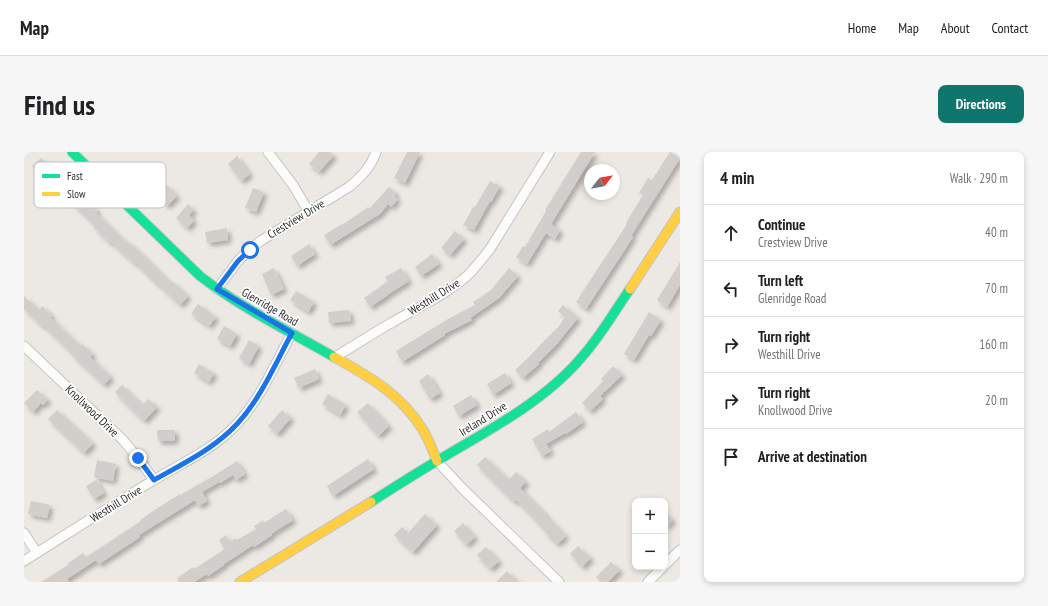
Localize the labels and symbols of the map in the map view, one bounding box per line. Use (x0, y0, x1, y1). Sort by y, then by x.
legend (34, 162, 166, 208)
north arrow (584, 164, 620, 200)
text: Fast (67, 169, 83, 183)
text: Slow (67, 187, 86, 201)
street label: Crestview Drive (264, 196, 327, 242)
route start (241, 241, 259, 259)
street label: Westhill Drive (405, 275, 462, 318)
street label: Glenridge Road (239, 284, 301, 329)
street label: Knollwood Drive (62, 381, 122, 440)
street label: Ireland Drive (456, 398, 509, 439)
route end (129, 449, 147, 467)
street label: Westhill Drive (87, 482, 144, 525)

